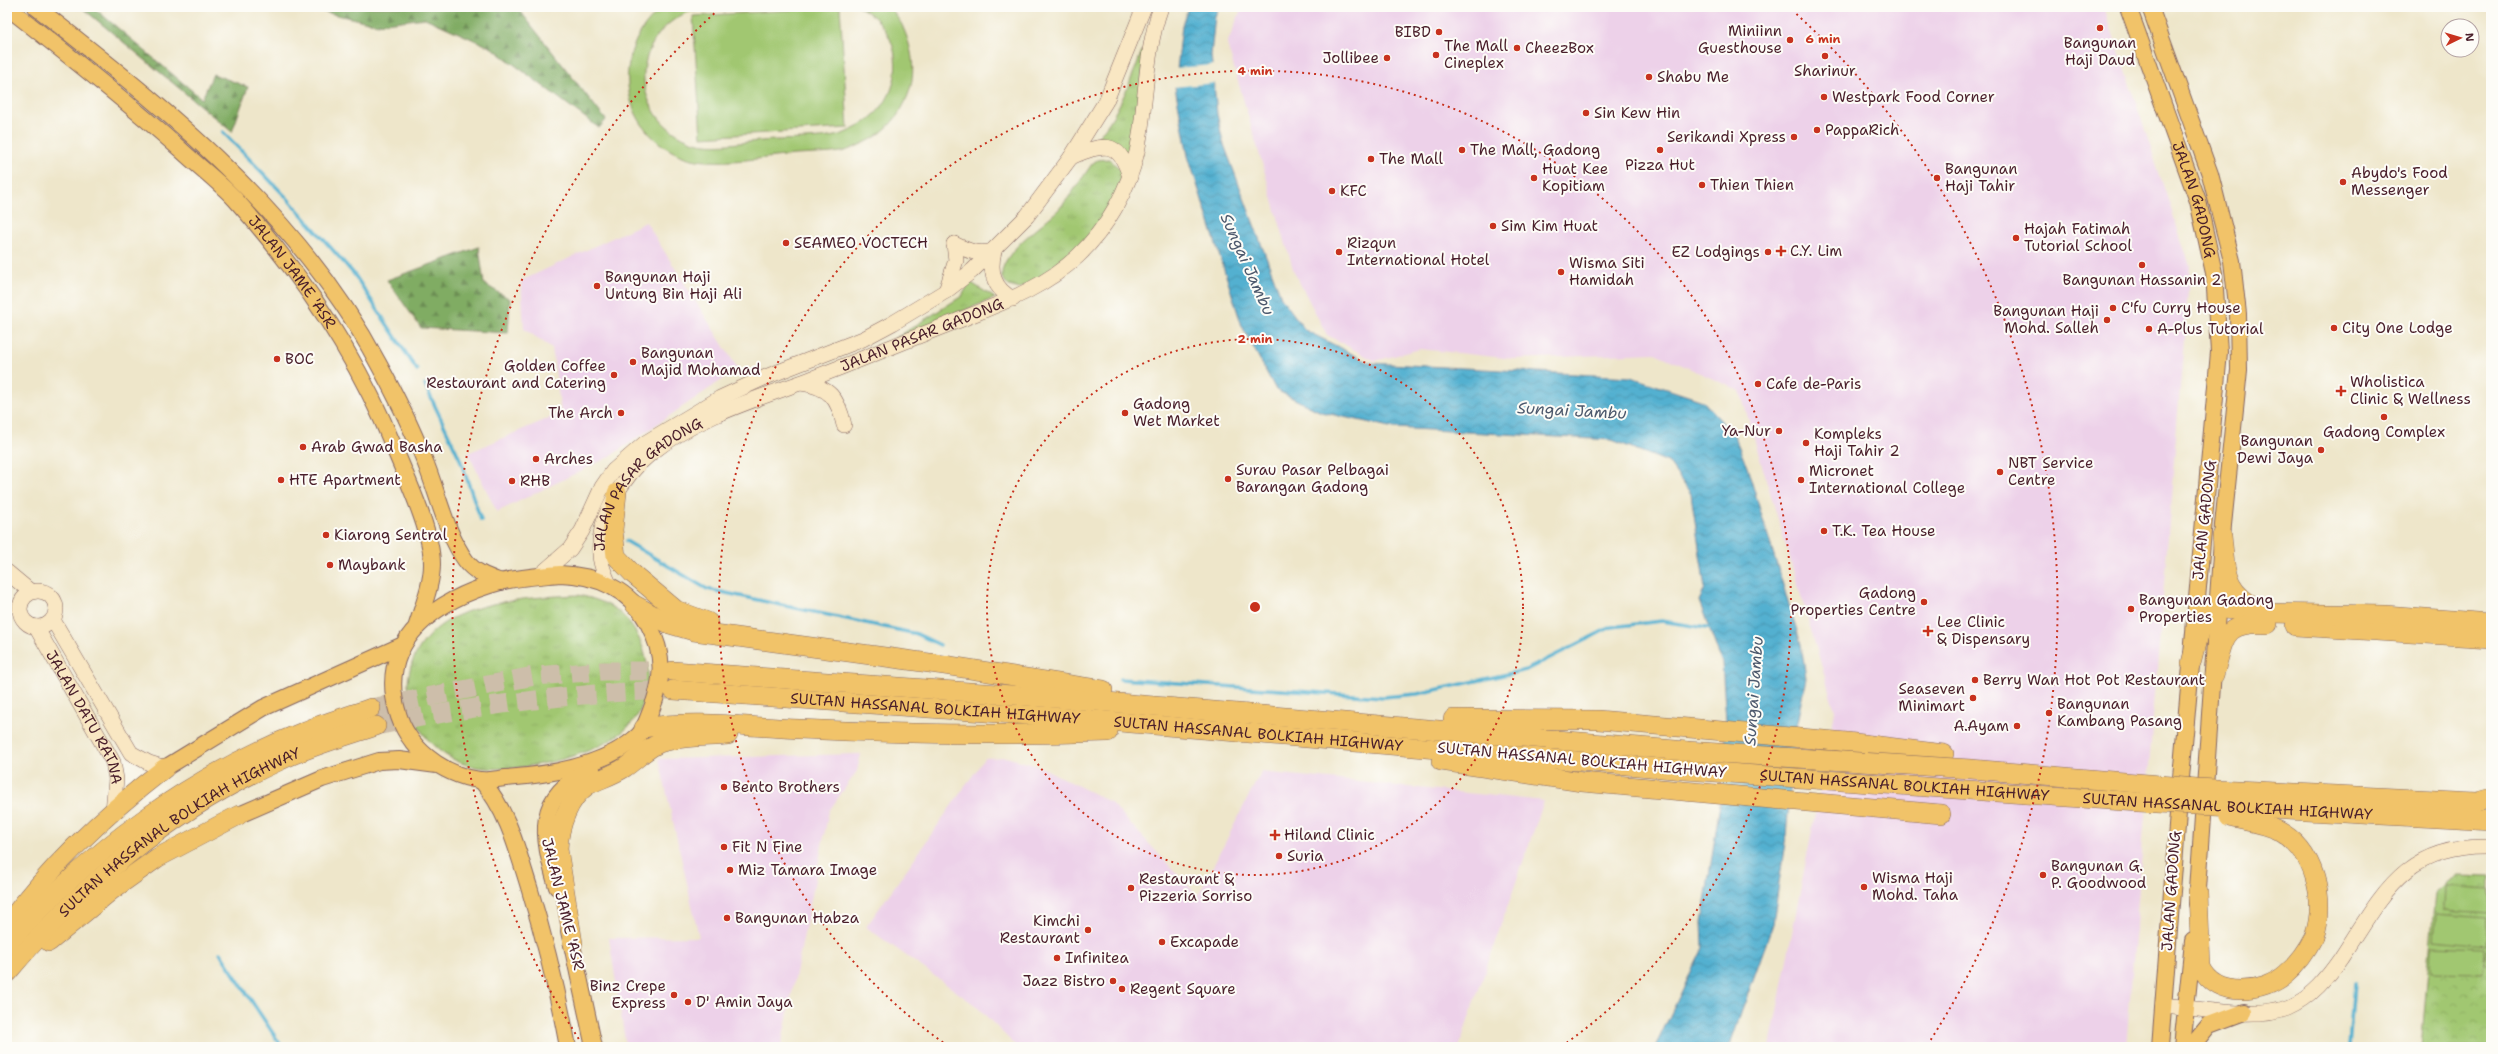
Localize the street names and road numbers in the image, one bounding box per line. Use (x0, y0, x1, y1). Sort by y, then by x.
street label: JALAN GADONG (2167, 139, 2220, 260)
street label: JALAN JAME 'ASR (244, 211, 341, 332)
street label: JALAN PASAR GADONG (837, 293, 1006, 376)
street label: JALAN PASAR GADONG (590, 413, 706, 552)
street label: JALAN GADONG (2188, 459, 2220, 581)
street label: JALAN DATU RATNA (41, 646, 127, 786)
street label: SULTAN HASSANAL BOLKIAH HIGHWAY (790, 688, 1081, 729)
street label: SULTAN HASSANAL BOLKIAH HIGHWAY (1113, 712, 1404, 756)
street label: SULTAN HASSANAL BOLKIAH HIGHWAY (1436, 737, 1728, 783)
street label: SULTAN HASSANAL BOLKIAH HIGHWAY (54, 743, 304, 921)
street label: SULTAN HASSANAL BOLKIAH HIGHWAY (1759, 765, 2050, 806)
street label: SULTAN HASSANAL BOLKIAH HIGHWAY (2082, 788, 2373, 824)
street label: JALAN GADONG (2157, 830, 2185, 952)
street label: JALAN JAME 'ASR (537, 836, 589, 972)

